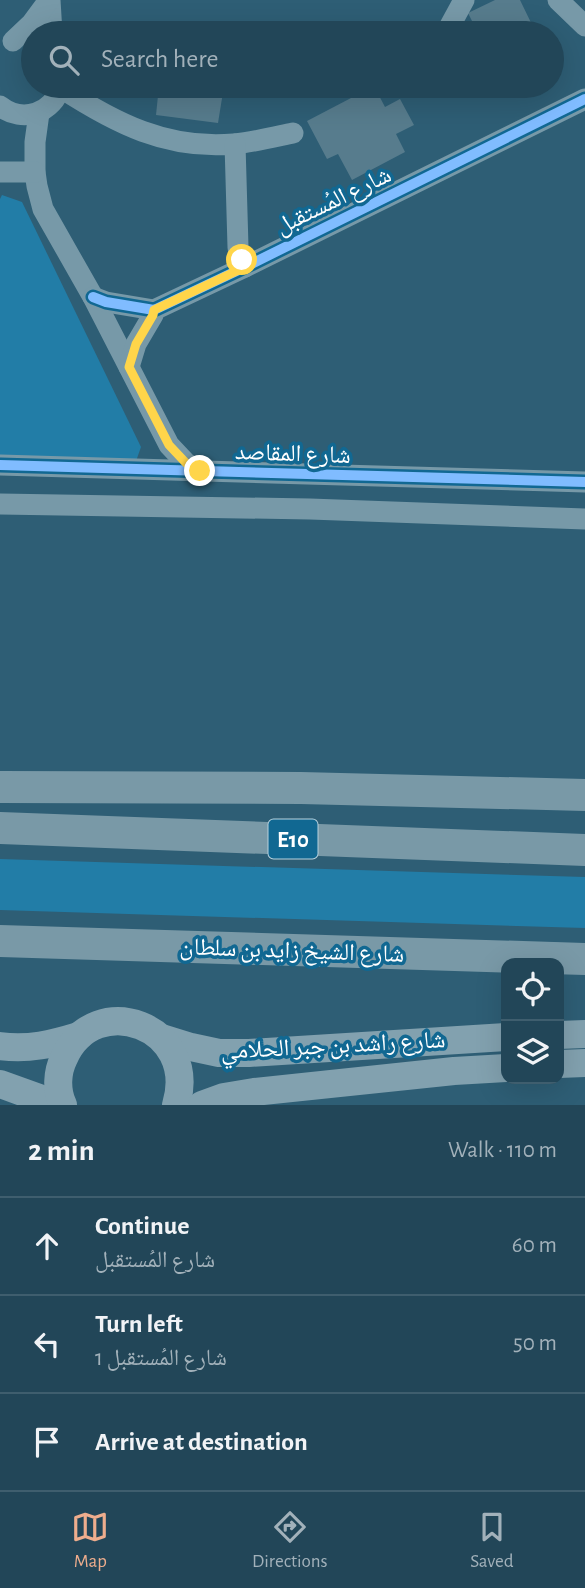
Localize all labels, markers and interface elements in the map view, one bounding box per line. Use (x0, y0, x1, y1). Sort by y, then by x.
search box (21, 21, 564, 98)
icon: search (45, 41, 83, 79)
text: Search here (101, 46, 219, 72)
street label: شارع المُستقبل (272, 163, 396, 241)
route start (226, 244, 257, 275)
street label: شارع المقاصد (235, 440, 351, 470)
route end (184, 455, 215, 486)
road number: E10 (268, 820, 318, 859)
street label: شارع الشيخ زايد بن سلطان (179, 935, 405, 969)
map controls (501, 958, 564, 1084)
button: locate (501, 958, 564, 1021)
button: layers (501, 1021, 564, 1084)
street label: شارع راشد بن جبر الحلامي (220, 1028, 446, 1070)
text: 2 min (28, 1136, 95, 1166)
text: Walk · 110 m (448, 1139, 557, 1162)
text: Continue (95, 1213, 190, 1239)
icon: ahead (28, 1227, 66, 1265)
text: 60 m (512, 1234, 557, 1257)
text: شارع المُستقبل (95, 1249, 215, 1272)
text: Turn left (95, 1311, 183, 1337)
icon: left (28, 1325, 66, 1363)
text: 50 m (513, 1332, 557, 1355)
text: شارع المُستقبل 1 (95, 1347, 227, 1370)
icon: arrive (28, 1423, 66, 1461)
text: Arrive at destination (95, 1429, 308, 1455)
tab: Map (71, 1508, 109, 1573)
tab: Directions (252, 1508, 328, 1573)
tab: Saved (470, 1508, 514, 1573)

